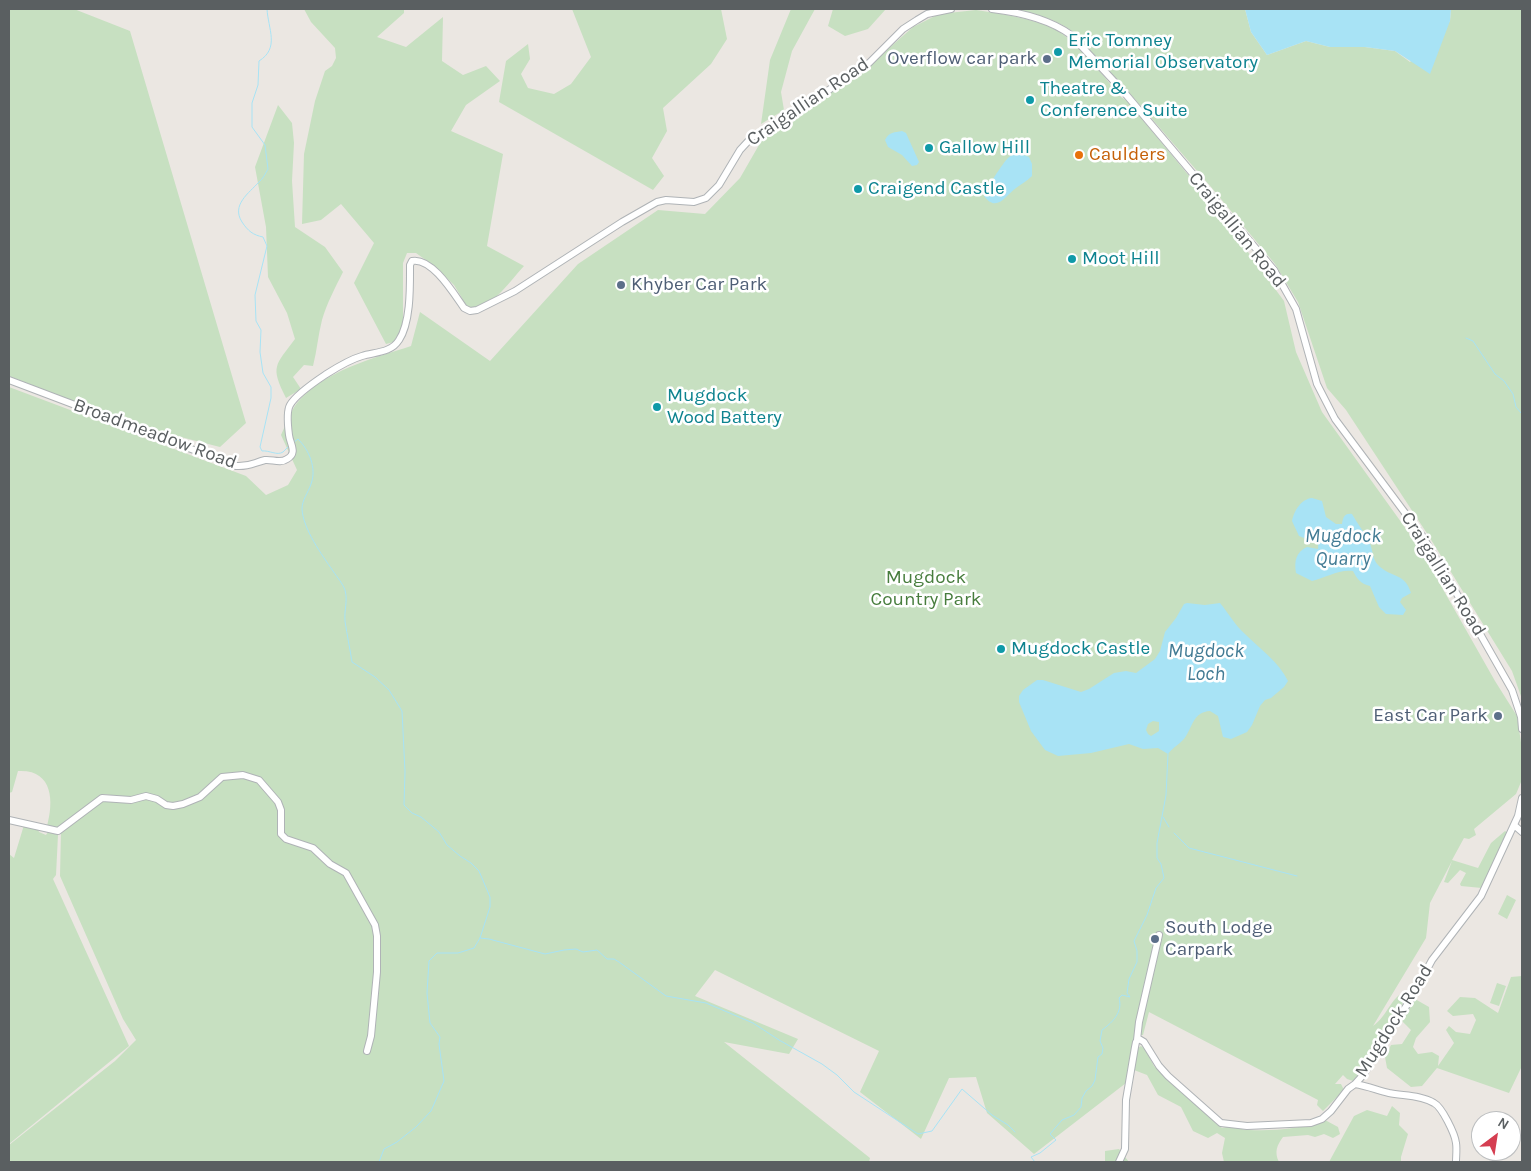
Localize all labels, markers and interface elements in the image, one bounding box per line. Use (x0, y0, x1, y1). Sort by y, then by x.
place label: Eric Tomney Memorial Observatory (1068, 30, 1258, 74)
marker: Eric Tomney Memorial Observatory (1052, 46, 1064, 58)
place label: Overflow car park (887, 48, 1037, 70)
street label: Craigallian Road (743, 53, 873, 151)
marker: Overflow car park (1041, 53, 1053, 65)
place label: Theatre & Conference Suite (1040, 78, 1187, 122)
marker: Theatre & Conference Suite (1024, 94, 1036, 106)
place label: Gallow Hill (939, 137, 1030, 159)
marker: Gallow Hill (923, 142, 935, 154)
place label: Caulders (1089, 144, 1166, 166)
marker: Caulders (1073, 149, 1085, 161)
street label: Craigallian Road (1183, 168, 1291, 292)
place label: Craigend Castle (868, 178, 1005, 200)
marker: Craigend Castle (852, 183, 864, 195)
place label: Moot Hill (1082, 248, 1160, 270)
marker: Moot Hill (1066, 253, 1078, 265)
place label: Khyber Car Park (631, 274, 767, 296)
marker: Khyber Car Park (615, 279, 627, 291)
place label: Mugdock Wood Battery (667, 385, 782, 429)
street label: Broadmeadow Road (70, 394, 240, 474)
marker: Mugdock Wood Battery (651, 401, 663, 413)
street label: Craigallian Road (1396, 508, 1490, 640)
water label: Mugdock Quarry (1305, 524, 1381, 571)
park label: Mugdock Country Park (871, 567, 981, 611)
place label: Mugdock Castle (1011, 638, 1150, 660)
water label: Mugdock Loch (1168, 639, 1244, 686)
marker: Mugdock Castle (995, 643, 1007, 655)
place label: East Car Park (1373, 705, 1488, 727)
marker: East Car Park (1492, 710, 1504, 722)
place label: South Lodge Carpark (1165, 917, 1273, 961)
marker: South Lodge Carpark (1149, 933, 1161, 945)
street label: Mugdock Road (1350, 960, 1438, 1082)
north arrow (1471, 1111, 1521, 1161)
text: N (1495, 1114, 1512, 1133)

